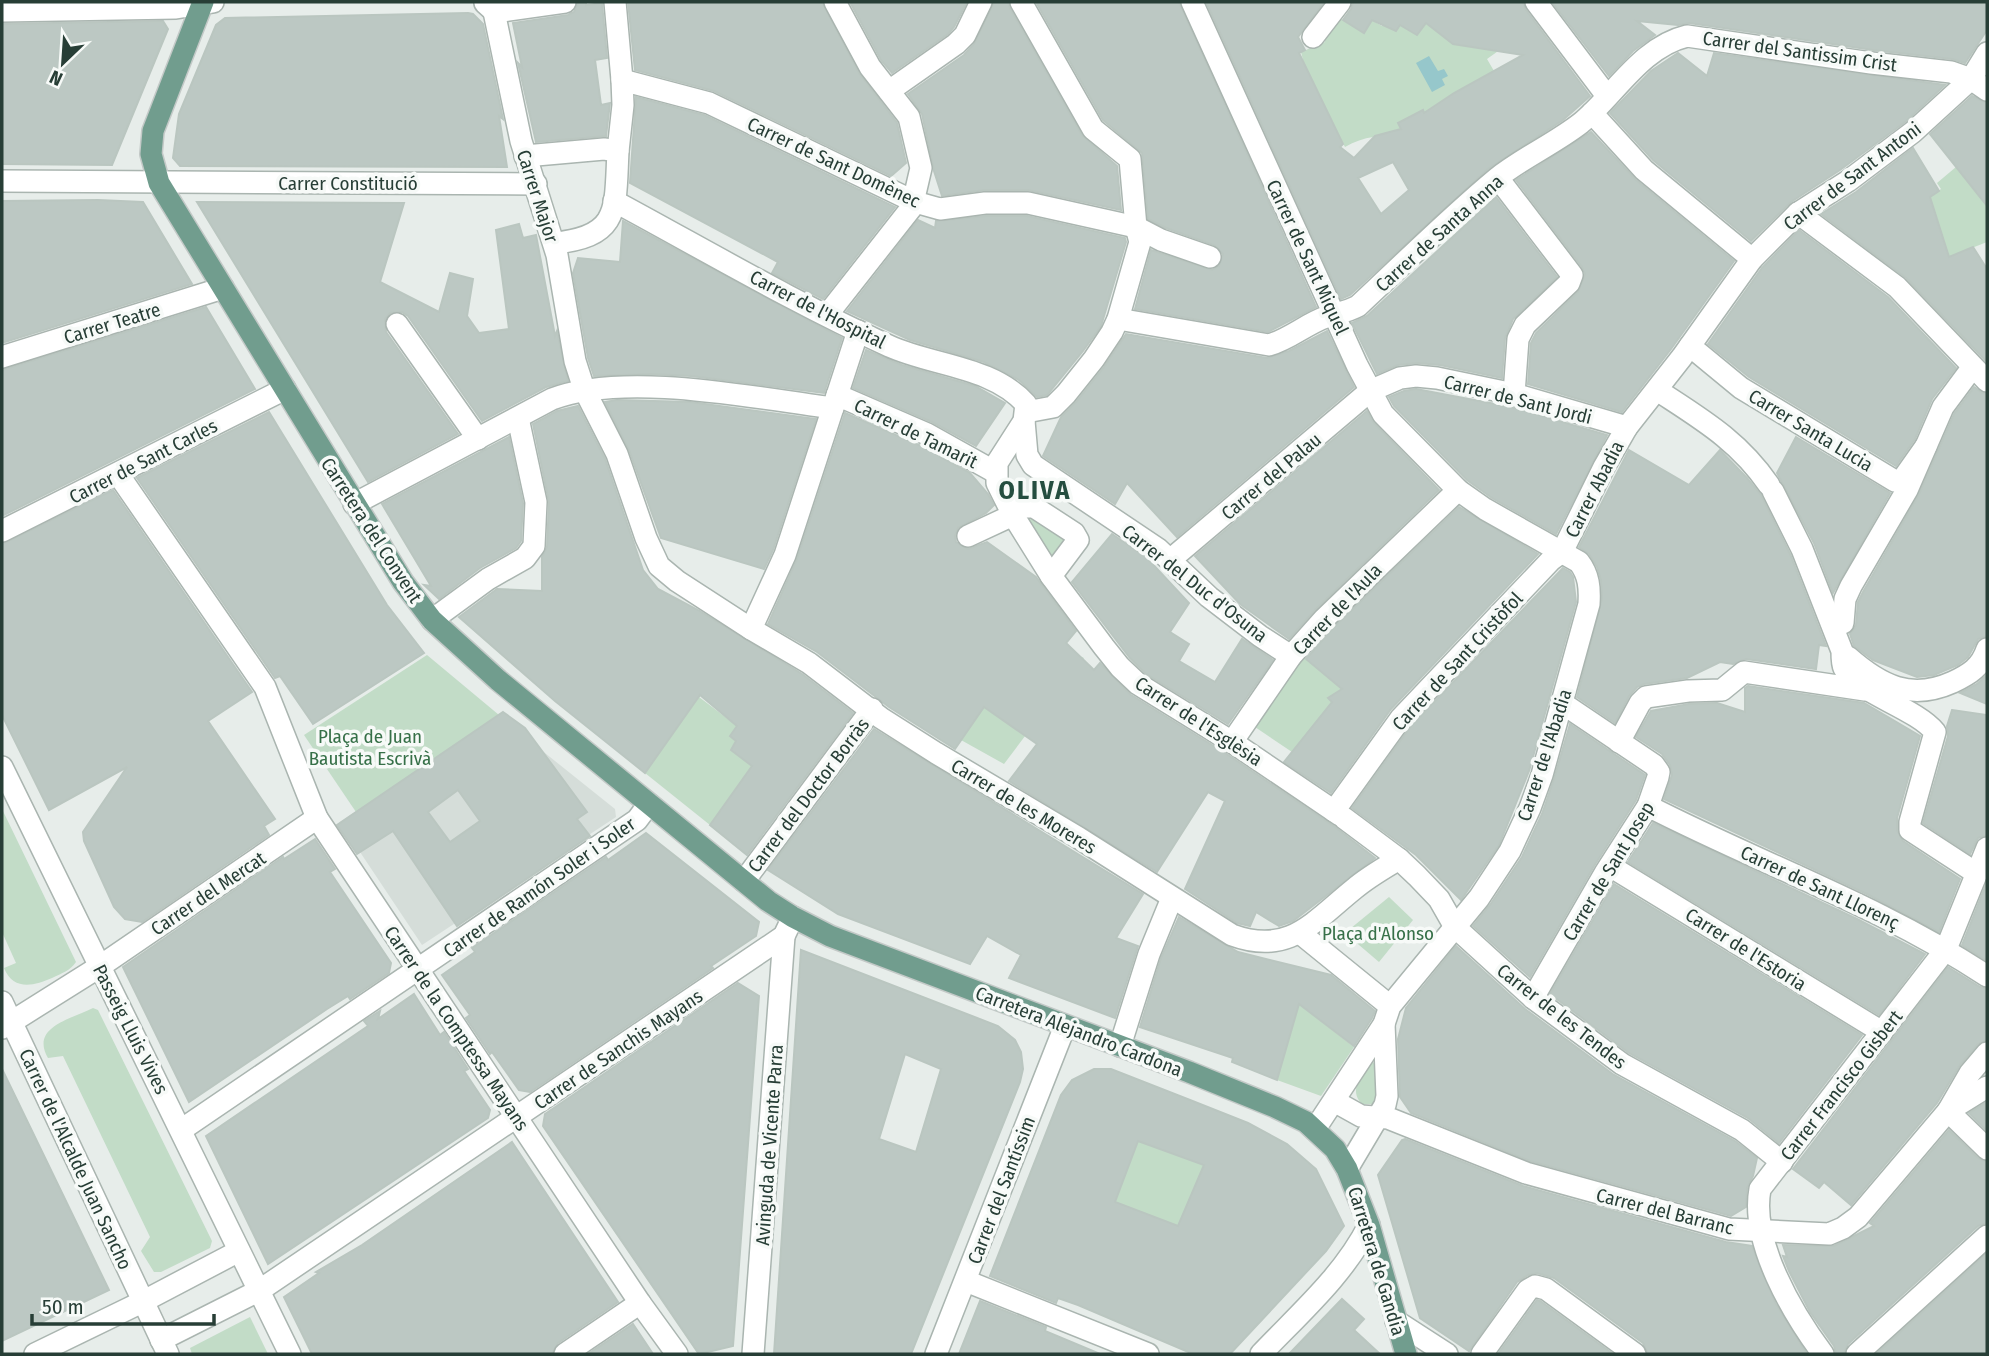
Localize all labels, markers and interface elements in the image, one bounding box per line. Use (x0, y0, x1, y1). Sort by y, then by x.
street label: Carrer del Santissim Crist (1701, 26, 1899, 77)
north arrow (28, 28, 98, 98)
text: N (46, 65, 66, 91)
street label: Carrer de Sant Domènec (744, 112, 924, 213)
street label: Carrer de Sant Antoni (1779, 117, 1926, 236)
street label: Carrer Major (512, 147, 563, 246)
street label: Carrer de Santa Anna (1371, 170, 1508, 297)
street label: Carrer Constitució (278, 172, 418, 195)
street label: Carrer de Sant Miquel (1262, 176, 1354, 338)
street label: Carrer de l'Hospital (746, 265, 890, 354)
street label: Carrer Teatre (61, 298, 163, 349)
street label: Carrer de Sant Jordi (1441, 370, 1594, 429)
street label: Carrer Santa Lucia (1744, 384, 1877, 477)
street label: Carrer de Tamarit (850, 394, 982, 474)
street label: Carrer de Sant Carles (65, 414, 221, 509)
street label: Carrer del Palau (1217, 428, 1326, 525)
street label: Carrer Abadia (1560, 437, 1629, 541)
street label: Carretera del Convent (316, 453, 427, 608)
district label: OLIVA (999, 475, 1071, 506)
street label: Carrer del Duc d'Osuna (1118, 520, 1272, 647)
street label: Carrer de l'Aula (1288, 559, 1387, 660)
street label: Carrer de Sant Cristòfol (1387, 587, 1527, 735)
street label: Carrer de l'Esglèsia (1131, 672, 1267, 771)
street label: Carrer de l'Abadia (1512, 686, 1577, 824)
street label: Carrer del Doctor Borràs (743, 713, 874, 877)
park label: Plaça de Juan Bautista Escrivà (309, 725, 431, 770)
street label: Carrer de les Moreres (947, 754, 1101, 859)
street label: Carrer de Sant Josep (1558, 798, 1659, 945)
street label: Carrer de Ramón Soler i Soler (439, 812, 640, 963)
street label: Carrer de Sant Llorenç (1737, 841, 1903, 934)
street label: Carrer del Mercat (147, 846, 271, 940)
street label: Carrer de l'Estoria (1681, 903, 1810, 996)
street label: Carrer de la Comptessa Mayans (379, 922, 534, 1135)
park label: Plaça d'Alonso (1322, 922, 1434, 945)
street label: Carrer de les Tendes (1492, 959, 1631, 1074)
street label: Passeig Lluis Vives (88, 960, 173, 1098)
street label: Carretera Alejandro Cardona (972, 981, 1185, 1082)
street label: Carrer de Sanchis Mayans (530, 984, 707, 1114)
street label: Carrer Francisco Gisbert (1776, 1005, 1908, 1165)
street label: Avinguda de Vicente Parra (751, 1044, 788, 1246)
street label: Carrer de l'Alcalde Juan Sancho (14, 1045, 137, 1273)
street label: Carrer del Santíssim (963, 1113, 1040, 1267)
street label: Carrer del Barranc (1594, 1183, 1736, 1240)
street label: Carretera de Gandia (1343, 1184, 1410, 1338)
scale bar (32, 1282, 214, 1326)
text: 50 m (42, 1294, 84, 1320)

